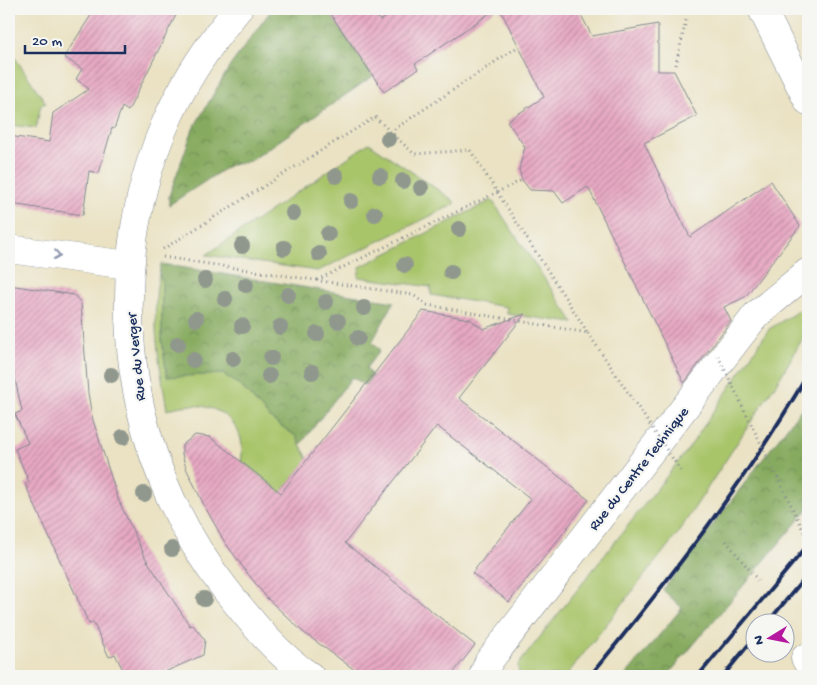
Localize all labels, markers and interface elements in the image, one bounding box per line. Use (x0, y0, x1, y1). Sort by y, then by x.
scale bar (25, 22, 125, 54)
text: 20 m (32, 33, 62, 51)
one-way arrow (53, 249, 61, 260)
street label: Rue du Verger (123, 310, 151, 402)
street label: Rue du Centre Technique (586, 404, 694, 535)
north arrow (744, 612, 794, 662)
text: N (750, 634, 769, 646)

